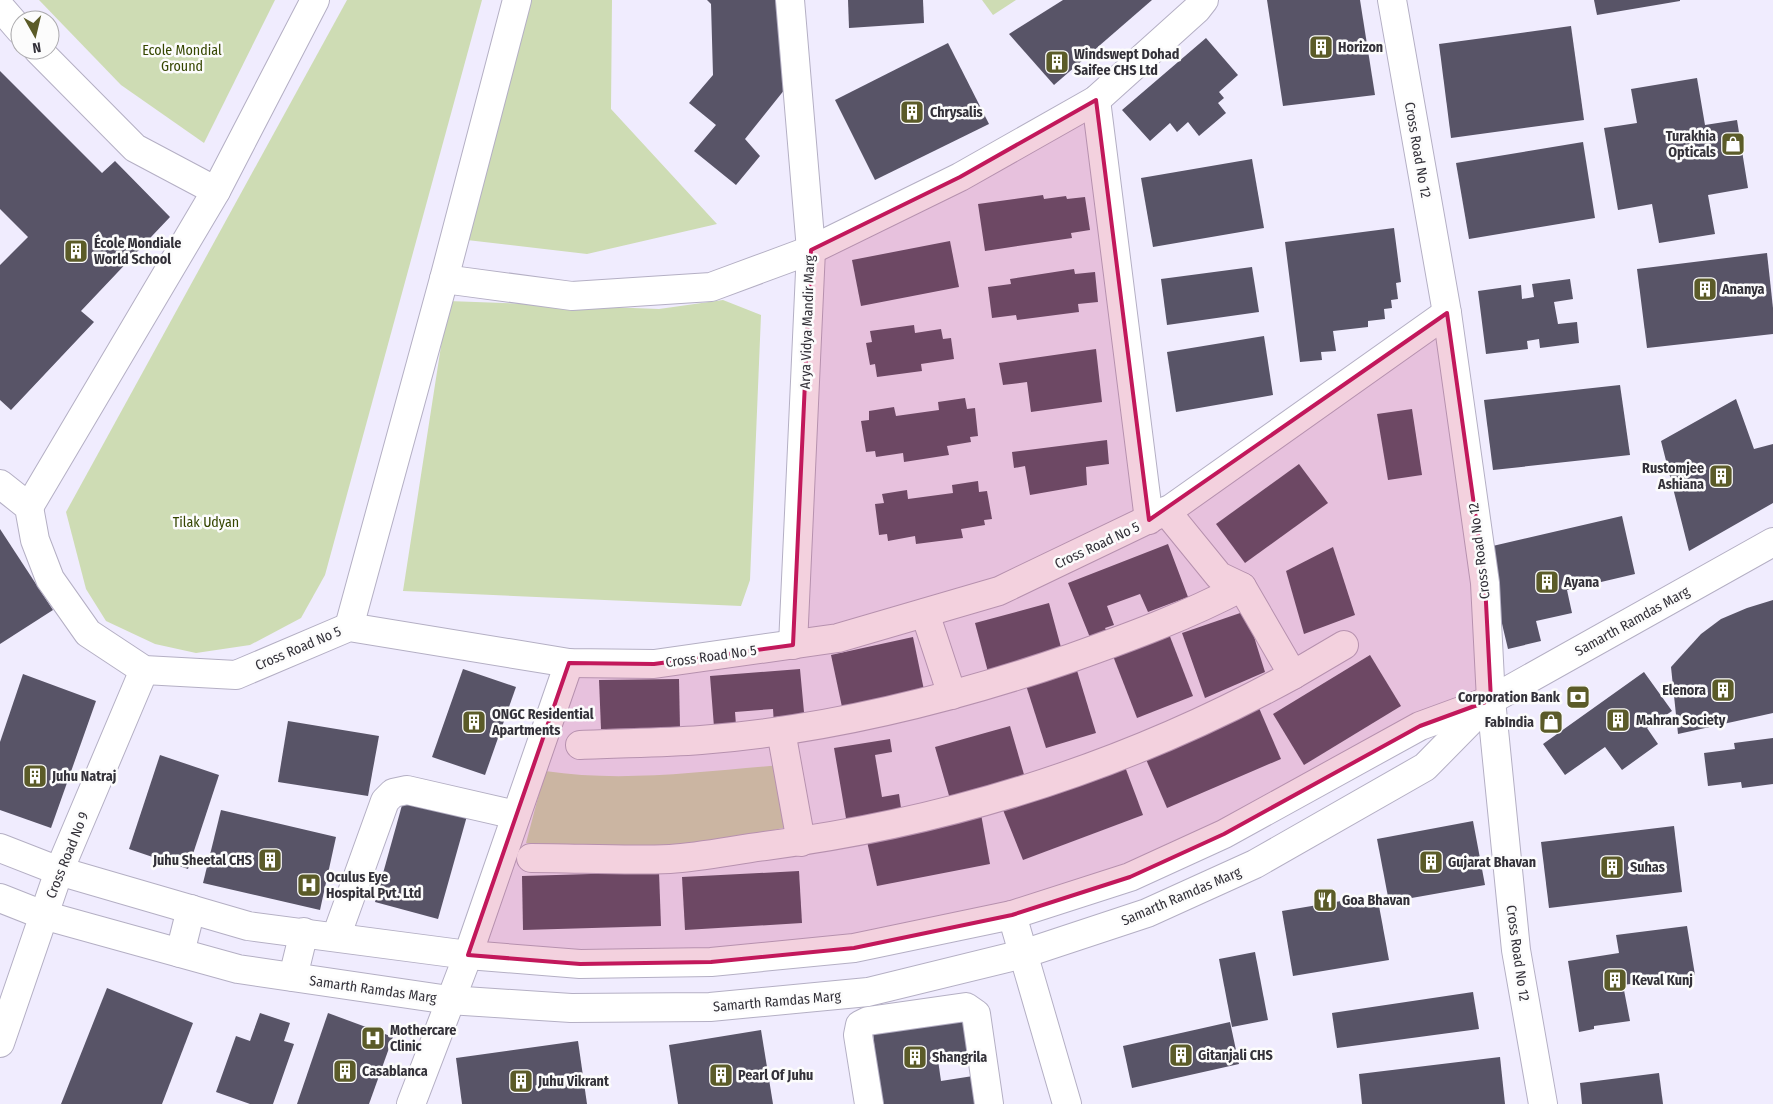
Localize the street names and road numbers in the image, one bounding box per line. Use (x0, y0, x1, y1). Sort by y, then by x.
street label: Cross Road No 12 (1401, 101, 1434, 199)
street label: Arya Vidya Mandir Marg (797, 254, 818, 389)
street label: Cross Road No 12 (1465, 502, 1494, 600)
street label: Cross Road No 5 (1052, 518, 1142, 573)
street label: Samarth Ramdas Marg (1572, 583, 1693, 660)
street label: Cross Road No 5 (253, 623, 344, 674)
street label: Cross Road No 5 (664, 642, 758, 671)
street label: Cross Road No 9 (42, 809, 93, 901)
street label: Samarth Ramdas Marg (1119, 863, 1244, 929)
street label: Cross Road No 12 (1502, 904, 1533, 1002)
street label: Samarth Ramdas Marg (308, 972, 438, 1007)
street label: Samarth Ramdas Marg (712, 987, 842, 1016)

